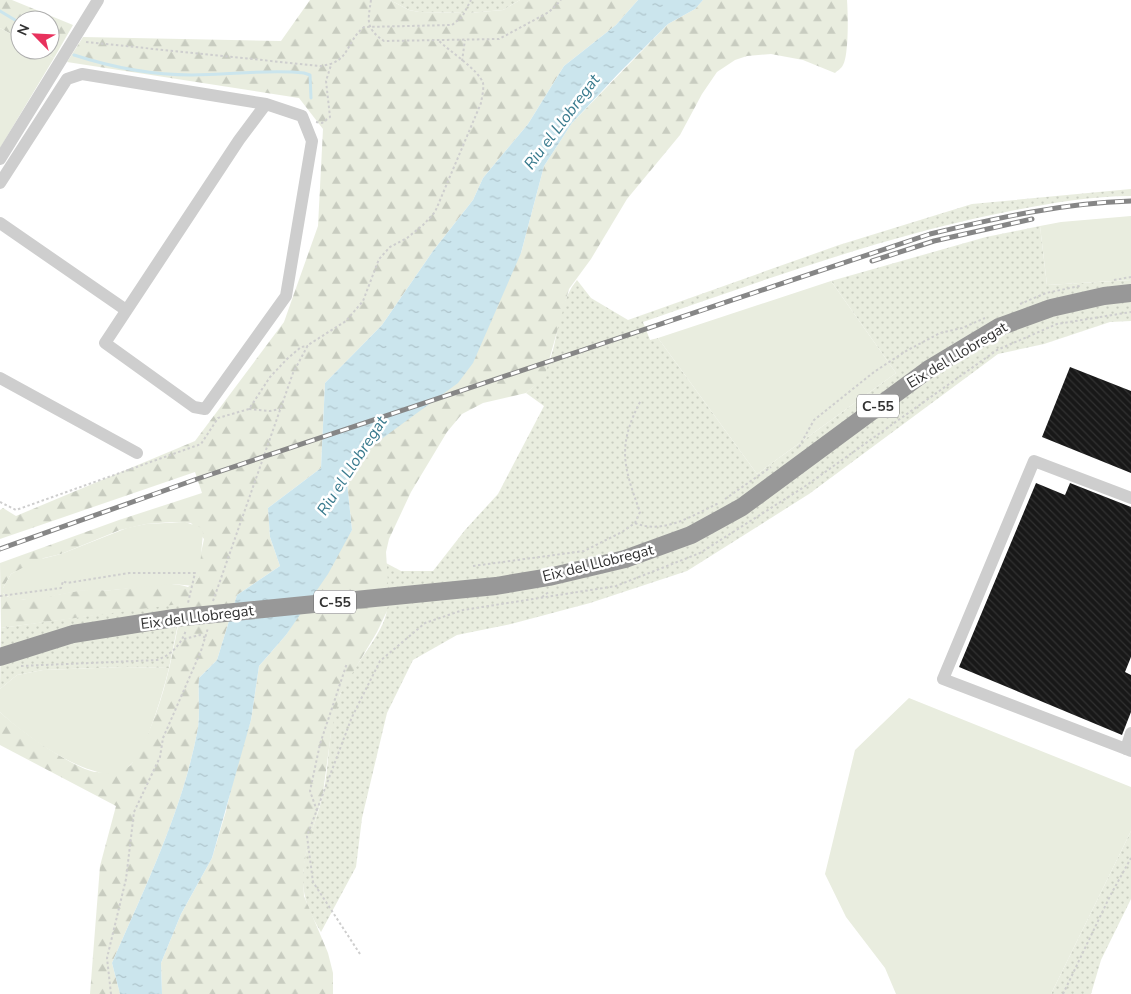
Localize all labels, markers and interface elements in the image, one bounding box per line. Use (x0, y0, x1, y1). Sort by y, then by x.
north arrow (10, 10, 60, 60)
text: N (13, 21, 34, 39)
water label: Riu el Llobregat (519, 70, 605, 174)
street label: Eix del Llobregat (903, 317, 1012, 393)
road number: C-55 (857, 394, 899, 418)
water label: Riu el Llobregat (312, 412, 392, 520)
street label: Eix del Llobregat (540, 539, 656, 586)
road number: C-55 (314, 590, 356, 614)
street label: Eix del Llobregat (139, 600, 255, 634)

